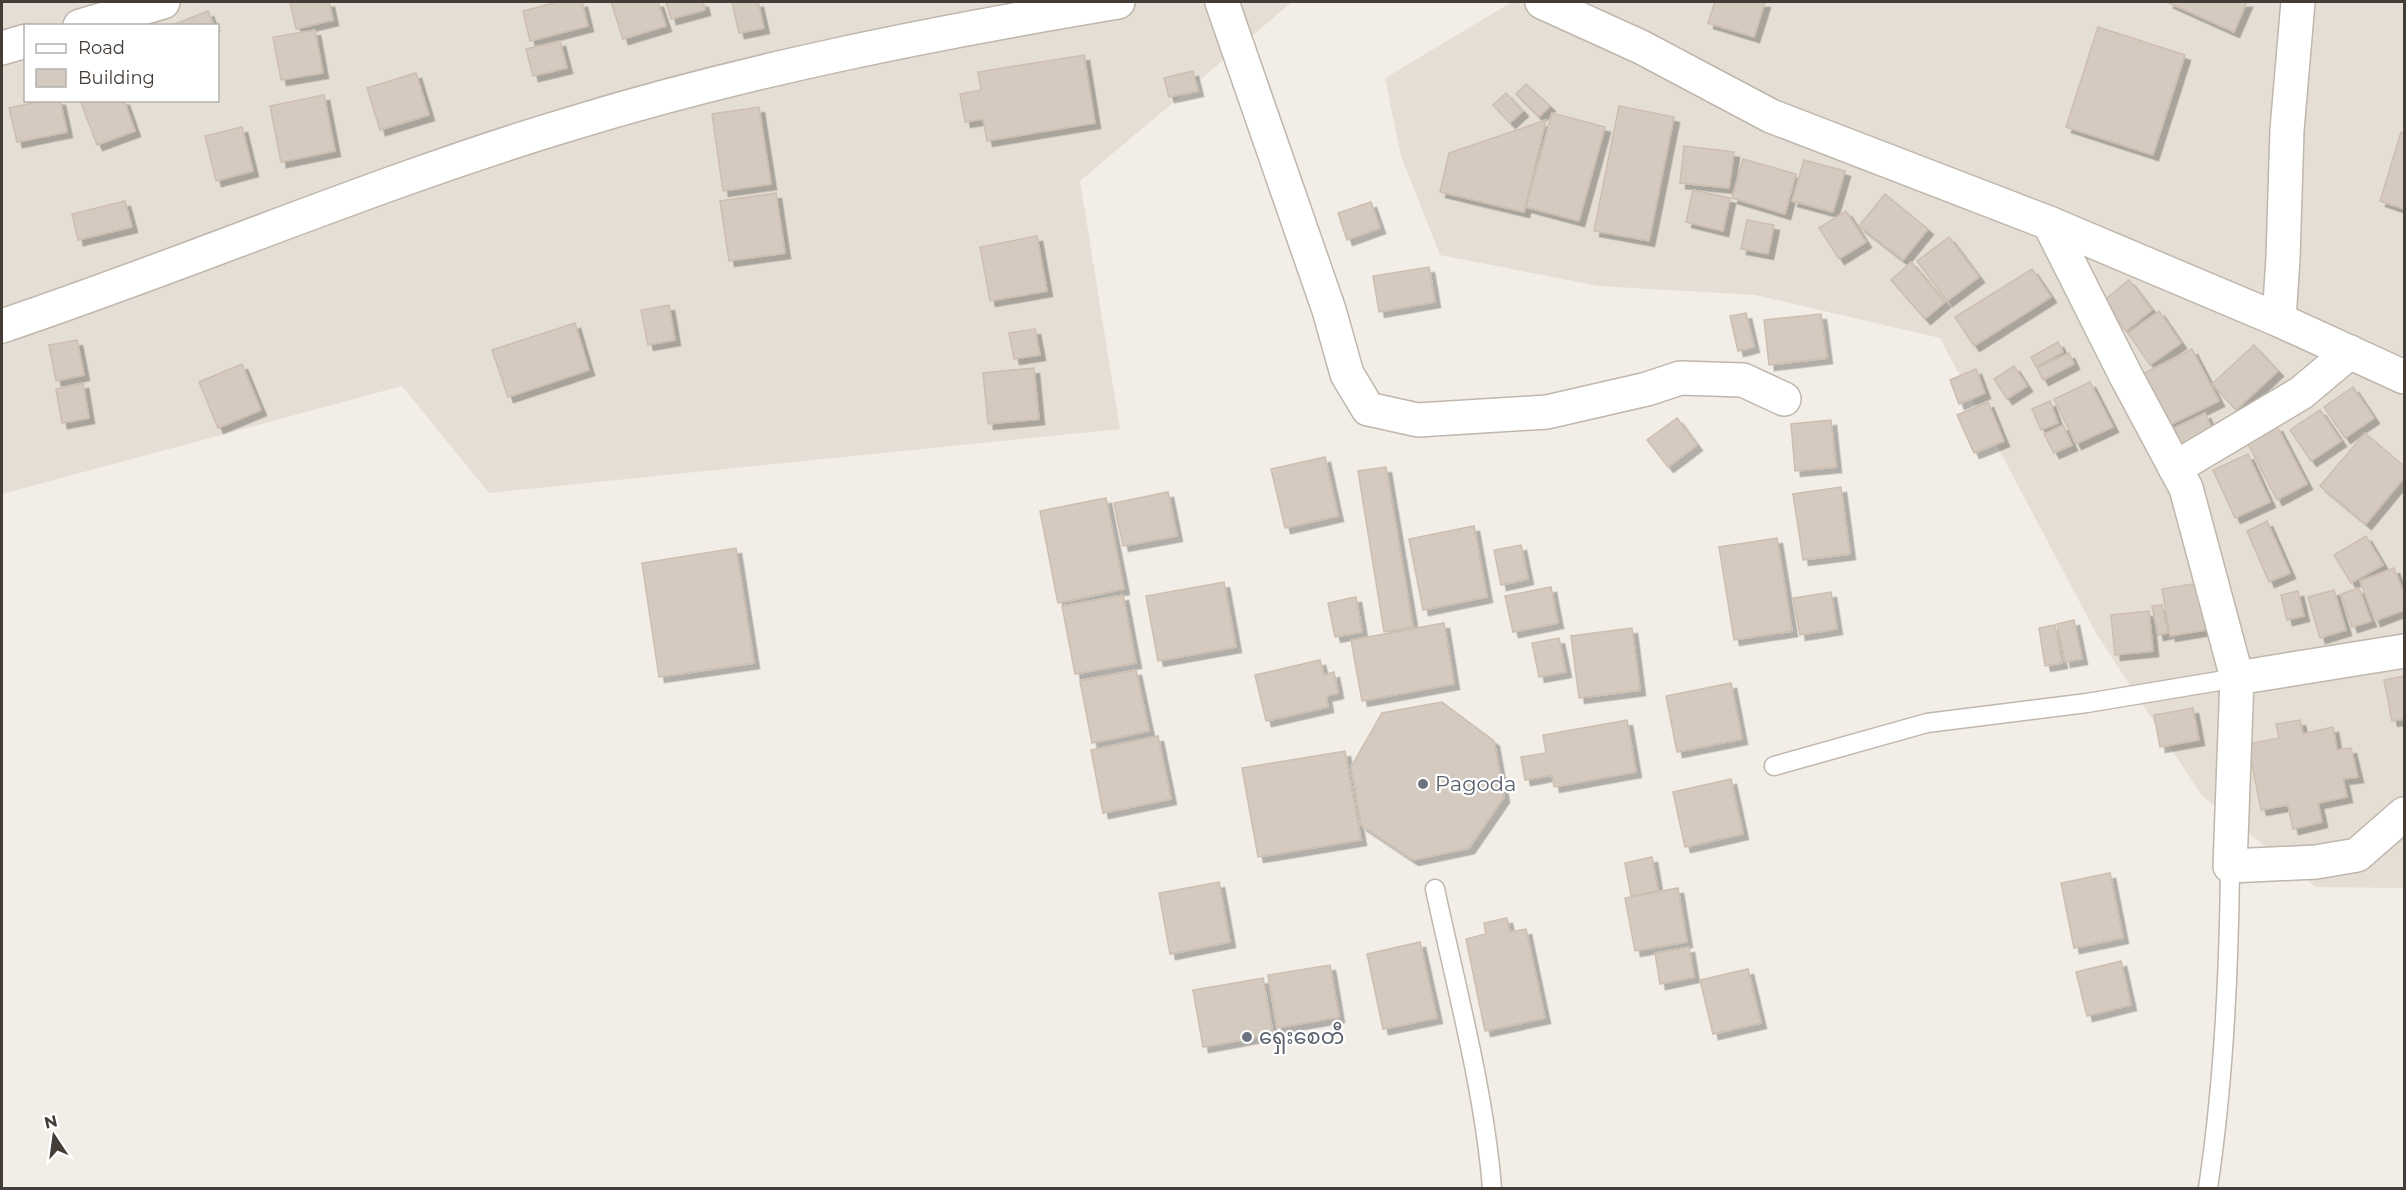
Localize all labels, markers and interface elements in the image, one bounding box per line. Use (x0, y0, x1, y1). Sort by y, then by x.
legend (24, 24, 219, 102)
text: Road (78, 37, 125, 59)
text: Building (78, 67, 155, 89)
place label: Pagoda (1435, 771, 1516, 796)
marker: Pagoda (1416, 777, 1430, 791)
place label: ရှေးစေတီ (1259, 1021, 1344, 1054)
marker: ရှေးစေတီ (1240, 1030, 1254, 1044)
north arrow (24, 1106, 84, 1166)
text: N (42, 1111, 59, 1133)

